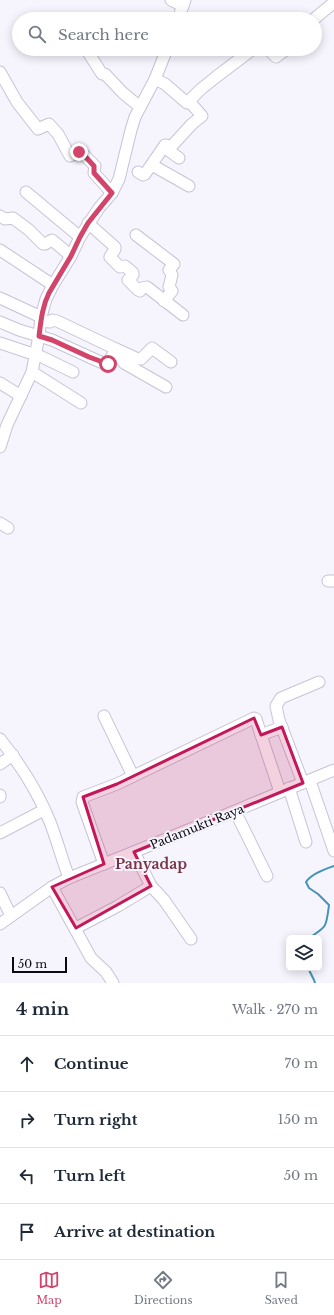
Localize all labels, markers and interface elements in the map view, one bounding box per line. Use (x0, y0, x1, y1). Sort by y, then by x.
search box (12, 12, 322, 56)
icon: search (26, 23, 48, 45)
text: Search here (58, 25, 149, 44)
route end (70, 143, 88, 161)
route start (99, 355, 117, 373)
street label: Padamukti Raya (148, 801, 246, 852)
district label: Panyadap (115, 855, 187, 873)
map controls (286, 935, 322, 971)
button: layers (286, 935, 322, 971)
scale bar (12, 955, 67, 974)
text: 50 m (18, 957, 47, 971)
text: 4 min (16, 999, 69, 1020)
text: Walk · 270 m (232, 1001, 318, 1018)
icon: ahead (16, 1053, 38, 1075)
text: Continue (54, 1054, 129, 1073)
text: 70 m (285, 1055, 318, 1072)
icon: right (16, 1109, 38, 1131)
text: Turn right (54, 1110, 137, 1129)
text: 150 m (278, 1111, 318, 1128)
icon: left (16, 1165, 38, 1187)
text: Turn left (54, 1166, 125, 1185)
text: 50 m (284, 1167, 318, 1184)
icon: arrive (16, 1221, 38, 1243)
text: Arrive at destination (54, 1222, 215, 1241)
tab: Map (36, 1269, 62, 1307)
tab: Directions (134, 1269, 192, 1307)
tab: Saved (265, 1269, 298, 1307)

